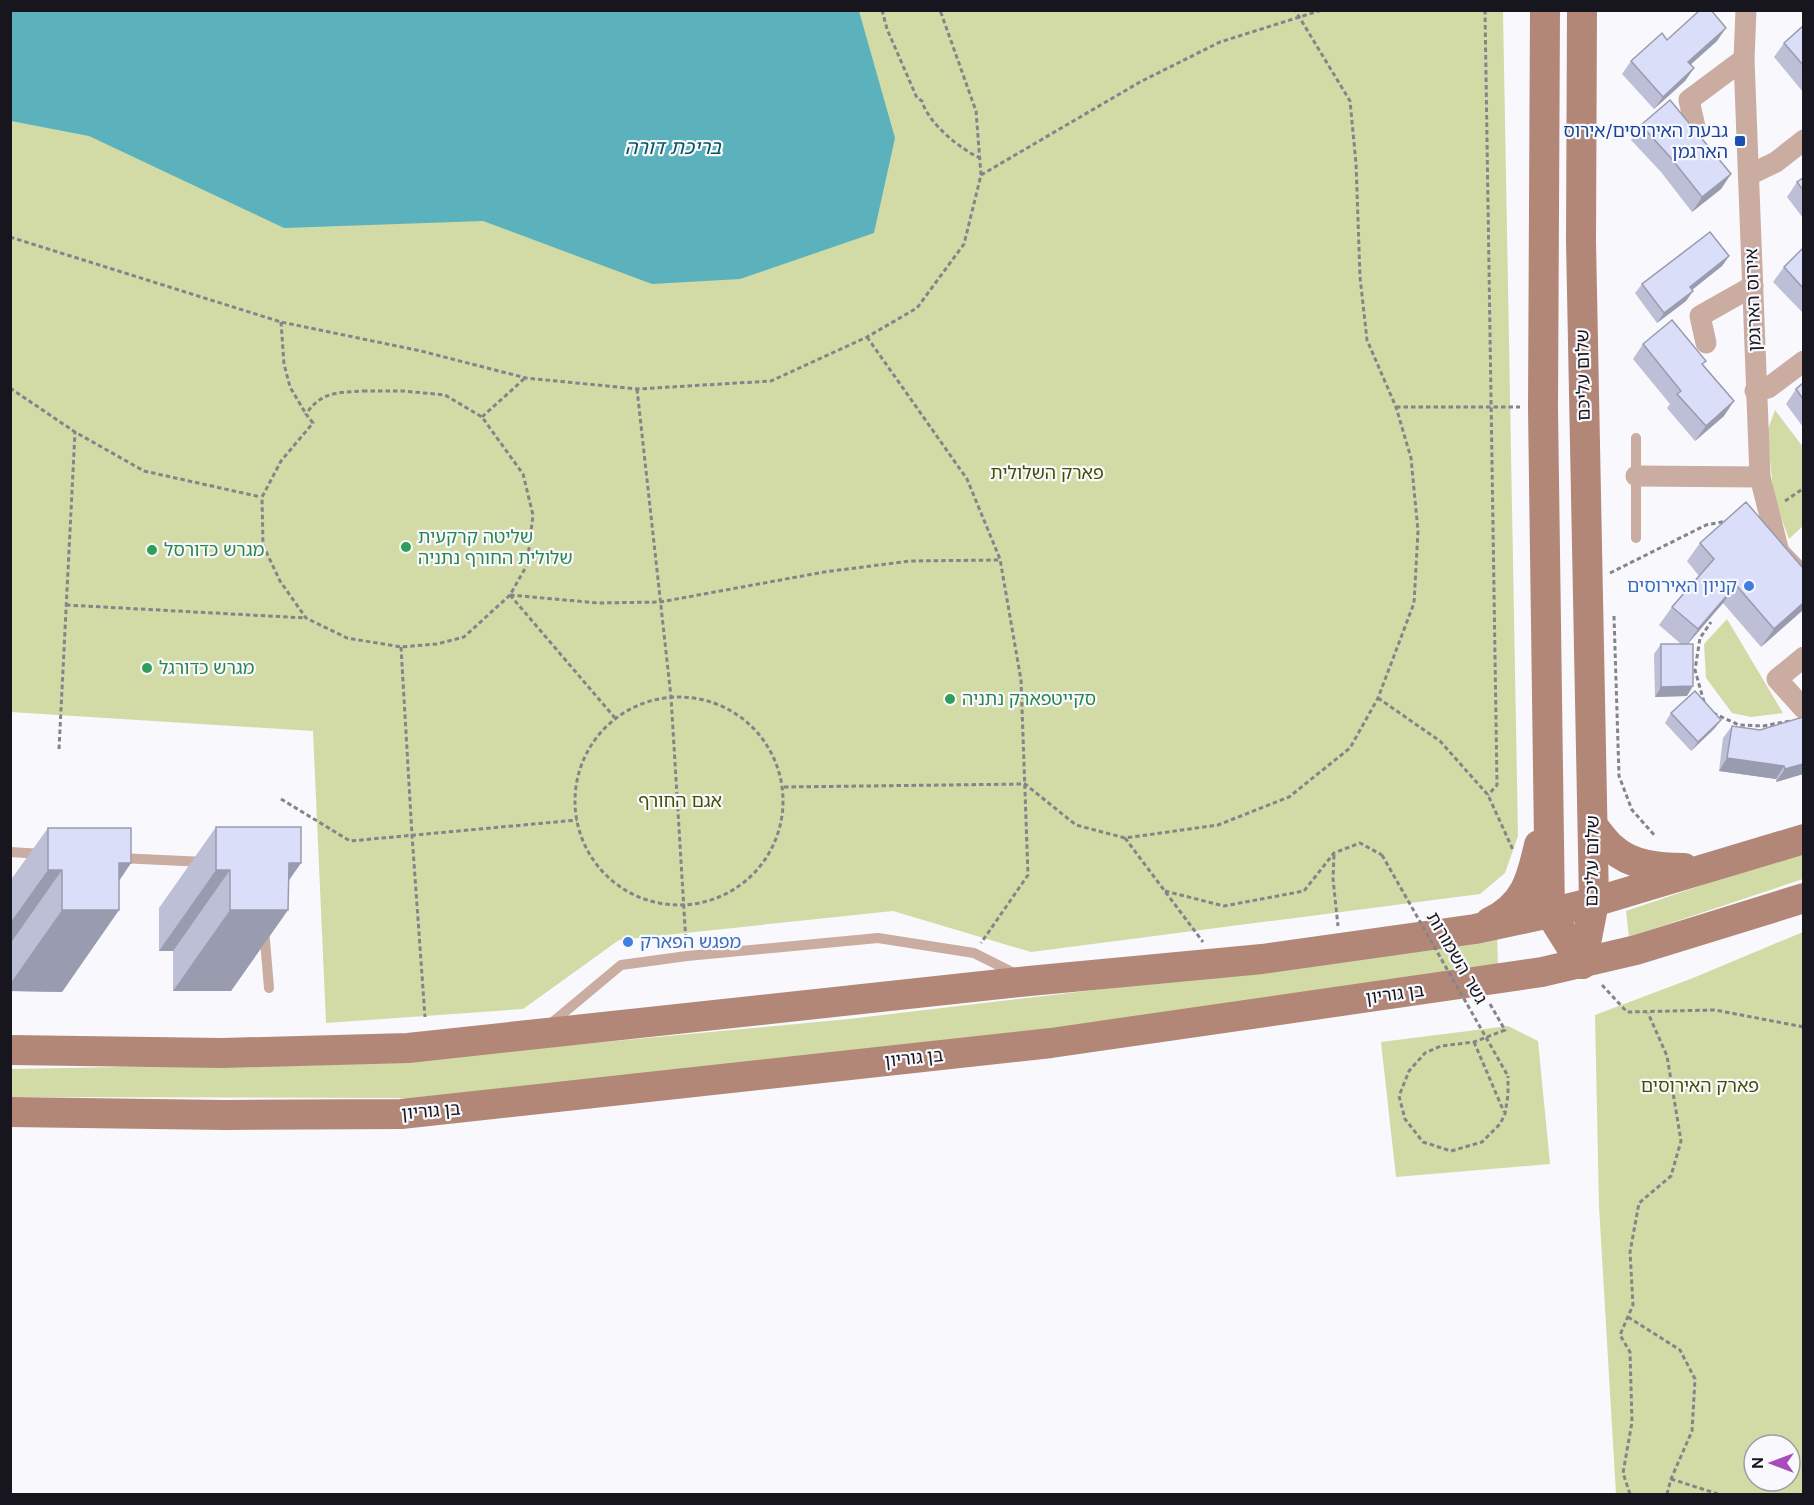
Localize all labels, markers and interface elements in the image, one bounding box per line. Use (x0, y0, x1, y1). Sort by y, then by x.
place label: גבעת האירוסים/אירוס הארגמן (1563, 119, 1728, 164)
water label: בריכת דורה (625, 134, 722, 160)
marker: גבעת האירוסים/אירוס הארגמן (1733, 134, 1747, 148)
street label: אירוס הארגמן (1739, 248, 1767, 352)
street label: שלום עליכם (1570, 329, 1596, 421)
park label: פארק השלולית (990, 461, 1104, 485)
place label: שליטה קרקעית שלולית החורף נתניה (418, 525, 573, 570)
place label: מגרש כדורסל (164, 538, 264, 562)
marker: שליטה קרקעית שלולית החורף נתניה (399, 540, 413, 554)
marker: מגרש כדורסל (145, 543, 159, 557)
place label: קניון האירוסים (1627, 574, 1737, 598)
marker: קניון האירוסים (1742, 579, 1756, 593)
place label: מגרש כדורגל (159, 656, 255, 680)
marker: מגרש כדורגל (140, 661, 154, 675)
place label: סקייטפארק נתניה (962, 687, 1096, 711)
marker: סקייטפארק נתניה (943, 692, 957, 706)
park label: אגם החורף (638, 789, 722, 813)
street label: שלום עליכם (1579, 815, 1605, 907)
street label: גשר השמורות (1421, 908, 1493, 1009)
place label: מפגש הפארק (640, 930, 741, 954)
marker: מפגש הפארק (621, 935, 635, 949)
street label: בן גוריון (1364, 978, 1426, 1010)
street label: בן גוריון (883, 1043, 945, 1073)
park label: פארק האירוסים (1641, 1074, 1759, 1098)
street label: בן גוריון (401, 1096, 461, 1126)
north arrow (1742, 1433, 1802, 1493)
text: N (1747, 1457, 1768, 1469)

